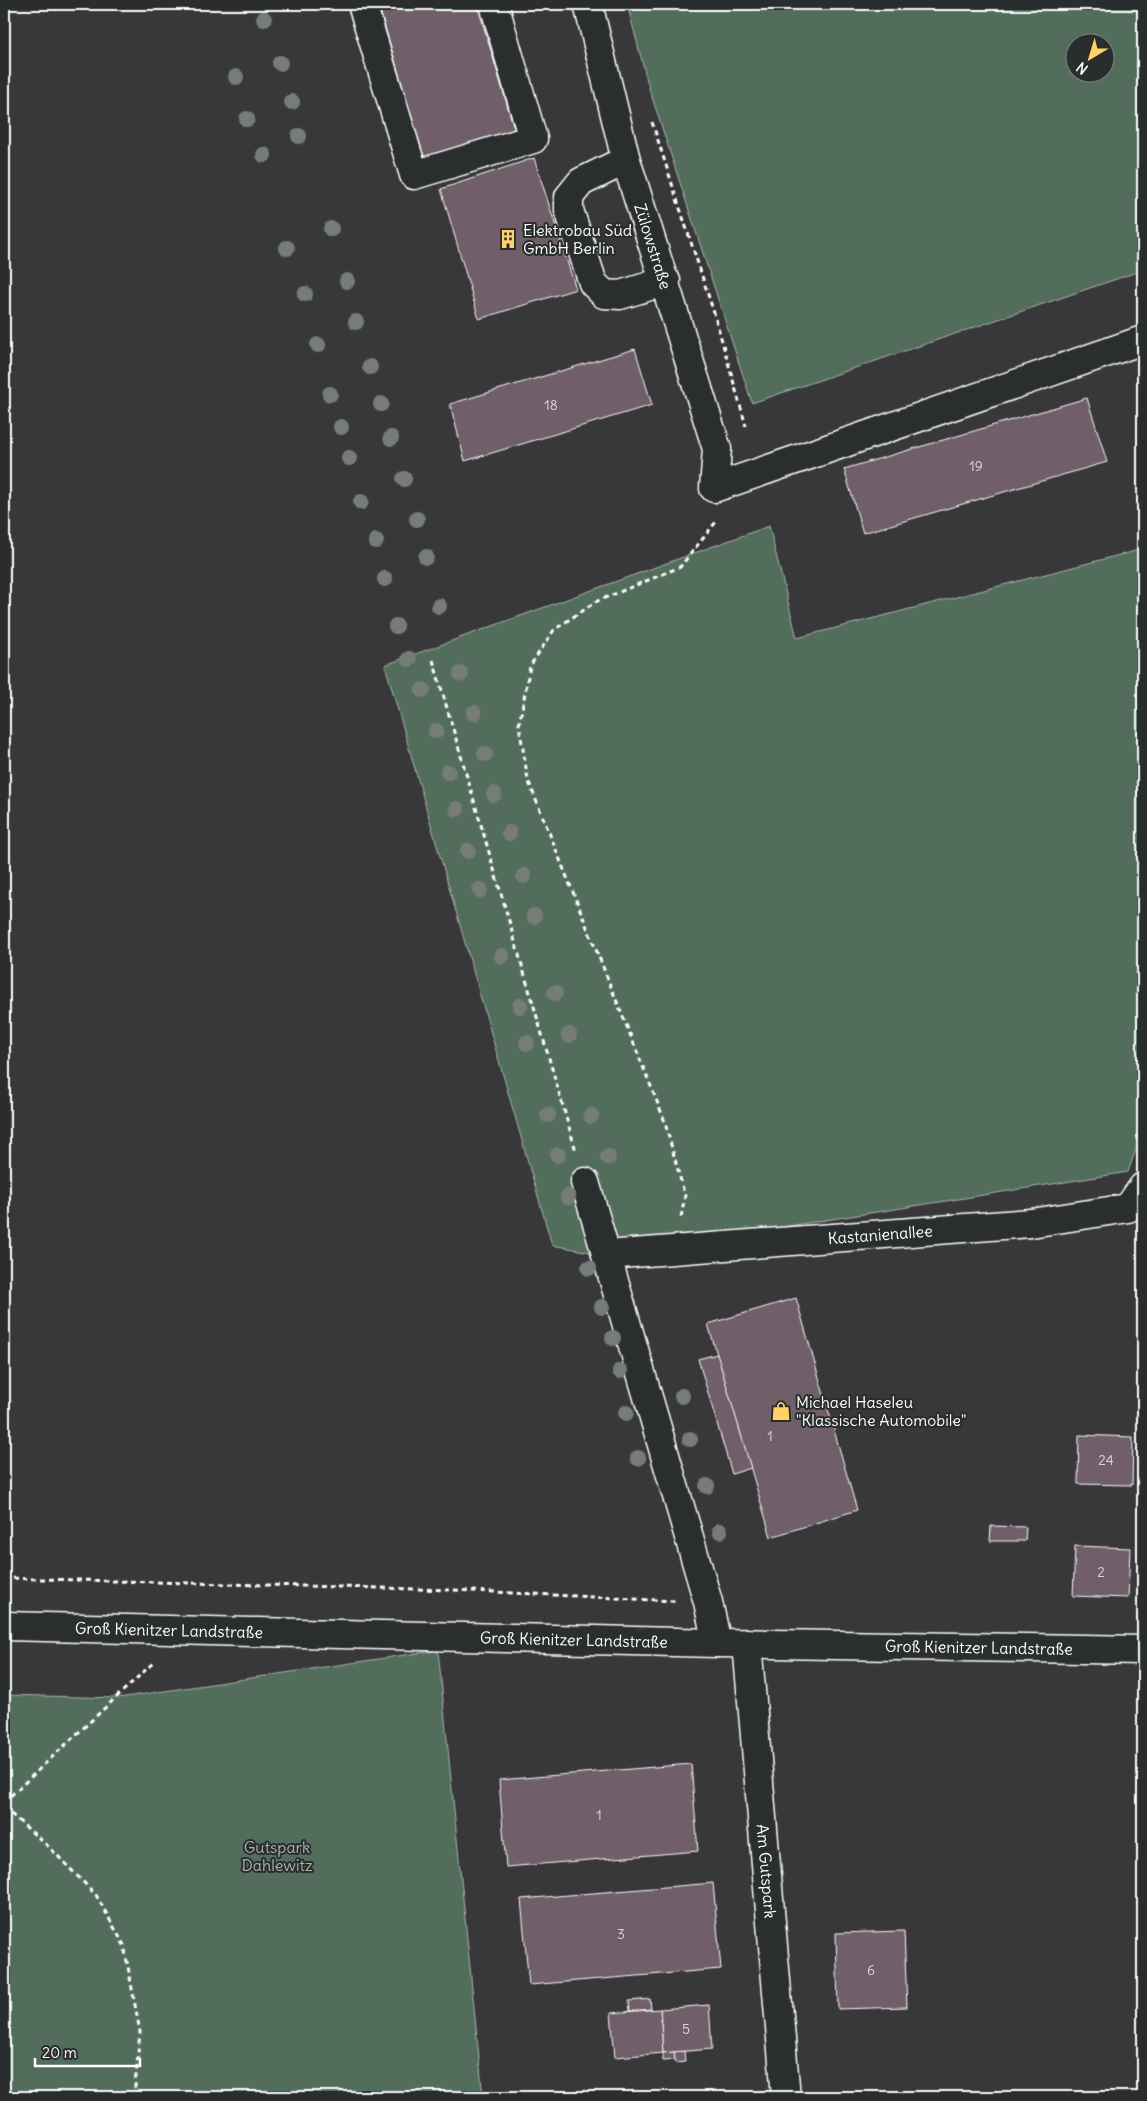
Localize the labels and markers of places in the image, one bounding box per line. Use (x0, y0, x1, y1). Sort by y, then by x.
place label: Elektrobau Süd GmbH Berlin (523, 220, 632, 258)
building icon: Elektrobau Süd GmbH Berlin (497, 228, 519, 250)
place label: Michael Haseleu "Klassische Automobile" (796, 1392, 966, 1430)
shop icon: Michael Haseleu "Klassische Automobile" (770, 1400, 792, 1422)

